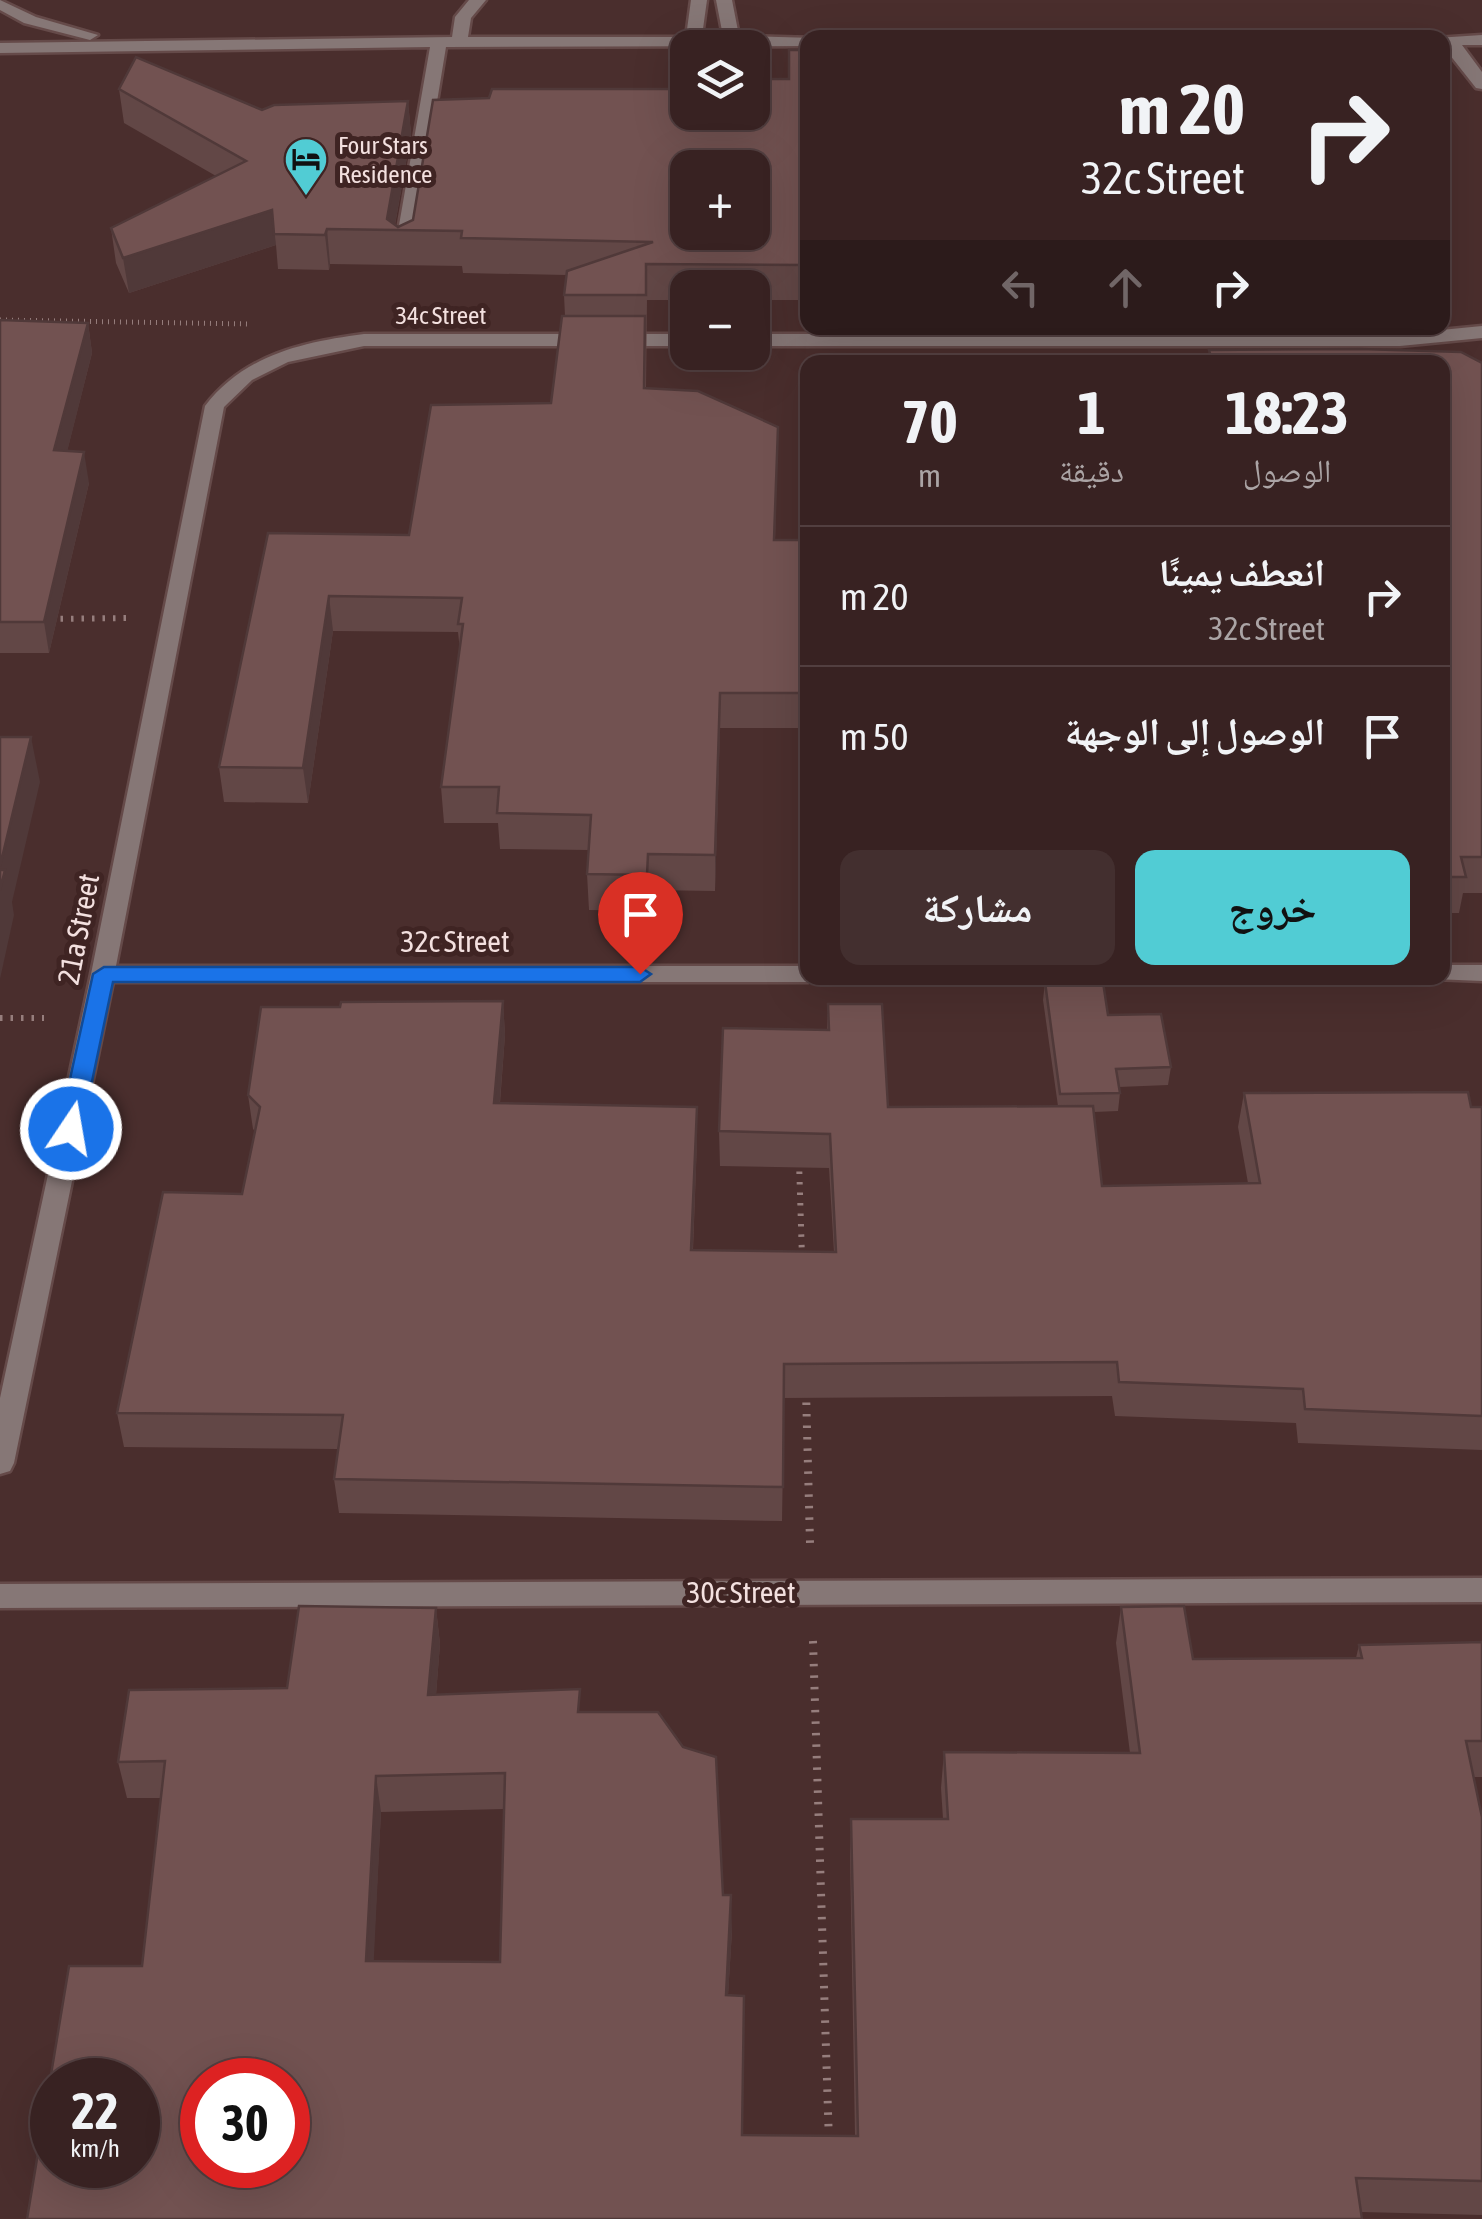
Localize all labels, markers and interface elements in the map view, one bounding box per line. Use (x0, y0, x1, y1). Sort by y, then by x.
map controls (670, 30, 770, 370)
button: layers (670, 30, 770, 130)
text: 20 m (1119, 69, 1245, 149)
icon: right (1280, 70, 1410, 200)
place label: Four Stars Residence (338, 131, 432, 188)
hotel icon: Four Stars Residence (283, 136, 329, 197)
button: + (670, 150, 770, 250)
text: 32c Street (1081, 152, 1245, 204)
icon: left (993, 260, 1048, 315)
icon: ahead (1098, 260, 1153, 315)
icon: right (1203, 260, 1258, 315)
button: − (670, 270, 770, 370)
street label: 34c Street (395, 301, 487, 329)
text: 1 (1077, 378, 1106, 447)
text: 18:23 (1225, 378, 1349, 447)
text: 70 (901, 387, 958, 456)
text: دقيقة (1059, 452, 1124, 489)
text: الوصول (1243, 452, 1331, 489)
text: m (918, 457, 941, 494)
text: انعطف يمينًا (1159, 551, 1325, 594)
icon: right (1355, 569, 1410, 624)
text: 20 m (840, 575, 908, 618)
text: 32c Street (1208, 610, 1325, 647)
icon: arrive (1355, 709, 1410, 764)
text: الوصول إلى الوجهة (1065, 710, 1325, 753)
text: 50 m (840, 715, 908, 758)
button: مشاركة (840, 850, 1115, 965)
button: خروج (1135, 850, 1410, 965)
street label: 21a Street (51, 871, 105, 987)
pin (598, 872, 683, 975)
icon: arrive (613, 887, 668, 942)
street label: 32c Street (400, 924, 510, 958)
position arrow (19, 1077, 123, 1181)
street label: 30c Street (686, 1575, 796, 1609)
speed limit sign: 30 (180, 2058, 310, 2188)
text: 22 (71, 2082, 118, 2140)
text: km/h (70, 2134, 120, 2162)

